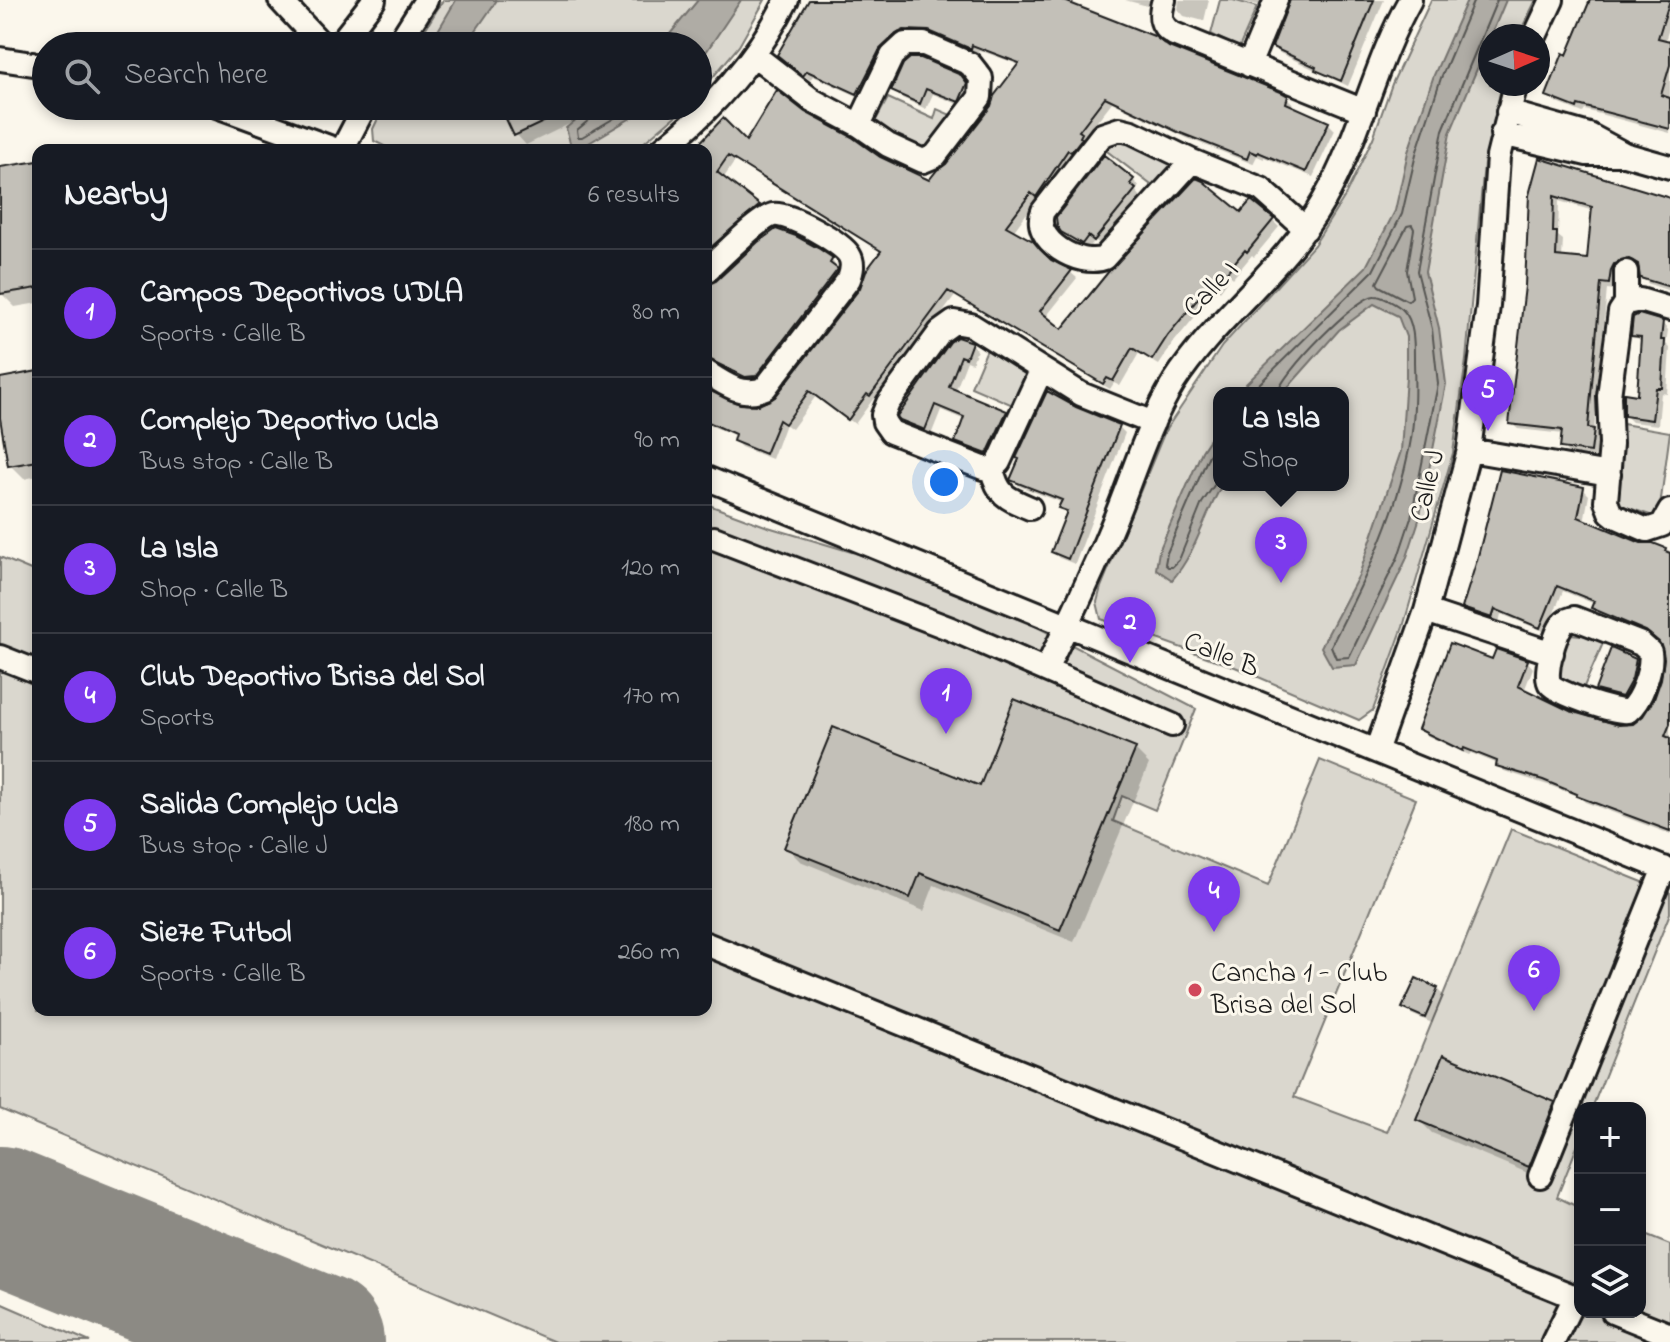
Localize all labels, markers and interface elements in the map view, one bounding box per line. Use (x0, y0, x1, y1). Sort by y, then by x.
north arrow (1478, 24, 1550, 96)
search box (32, 32, 712, 120)
icon: search (60, 54, 104, 98)
text: Search here (124, 54, 268, 98)
text: Nearby (64, 171, 168, 221)
text: 6 results (588, 177, 680, 215)
street label: Calle I (1174, 252, 1250, 328)
text: Campos Deportivos UDLA (140, 272, 463, 316)
text: 1 (86, 294, 94, 332)
text: 80 m (632, 294, 680, 332)
text: Sports · Calle B (140, 316, 306, 354)
pin: 5 (1462, 365, 1514, 431)
popup (1213, 387, 1349, 491)
text: La Isla (1242, 398, 1320, 442)
text: Complejo Deportivo Ucla (140, 400, 439, 444)
text: 2 (84, 422, 96, 460)
text: 90 m (634, 422, 680, 460)
text: Shop (1242, 442, 1299, 480)
text: Bus stop · Calle B (140, 444, 333, 482)
street label: Calle J (1401, 446, 1457, 526)
your location (924, 462, 964, 502)
pin: 3 (1255, 517, 1307, 583)
text: La Isla (140, 528, 218, 572)
text: 3 (85, 550, 95, 588)
text: 120 m (621, 550, 680, 588)
text: Shop · Calle B (140, 572, 288, 610)
pin: 2 (1104, 597, 1156, 663)
street label: Calle B (1177, 622, 1265, 690)
text: Club Deportivo Brisa del Sol (140, 656, 484, 700)
pin: 1 (920, 668, 972, 734)
text: 4 (85, 678, 95, 716)
text: 170 m (623, 678, 680, 716)
text: Sports (140, 700, 214, 738)
text: Salida Complejo Ucla (140, 784, 398, 828)
text: 5 (83, 806, 97, 844)
text: 180 m (624, 806, 680, 844)
text: Bus stop · Calle J (140, 828, 328, 866)
pin: 4 (1188, 866, 1240, 932)
text: Sie7e Futbol (140, 912, 291, 956)
text: 6 (84, 934, 96, 972)
text: 260 m (618, 934, 680, 972)
pin: 6 (1508, 945, 1560, 1011)
place label: Cancha 1 - Club Brisa del Sol (1210, 954, 1388, 1027)
text: Sports · Calle B (140, 956, 306, 994)
marker: Cancha 1 - Club Brisa del Sol (1186, 981, 1204, 999)
map controls (1574, 1102, 1646, 1318)
button: + (1574, 1102, 1646, 1174)
button: − (1574, 1174, 1646, 1246)
button: layers (1574, 1246, 1646, 1318)

